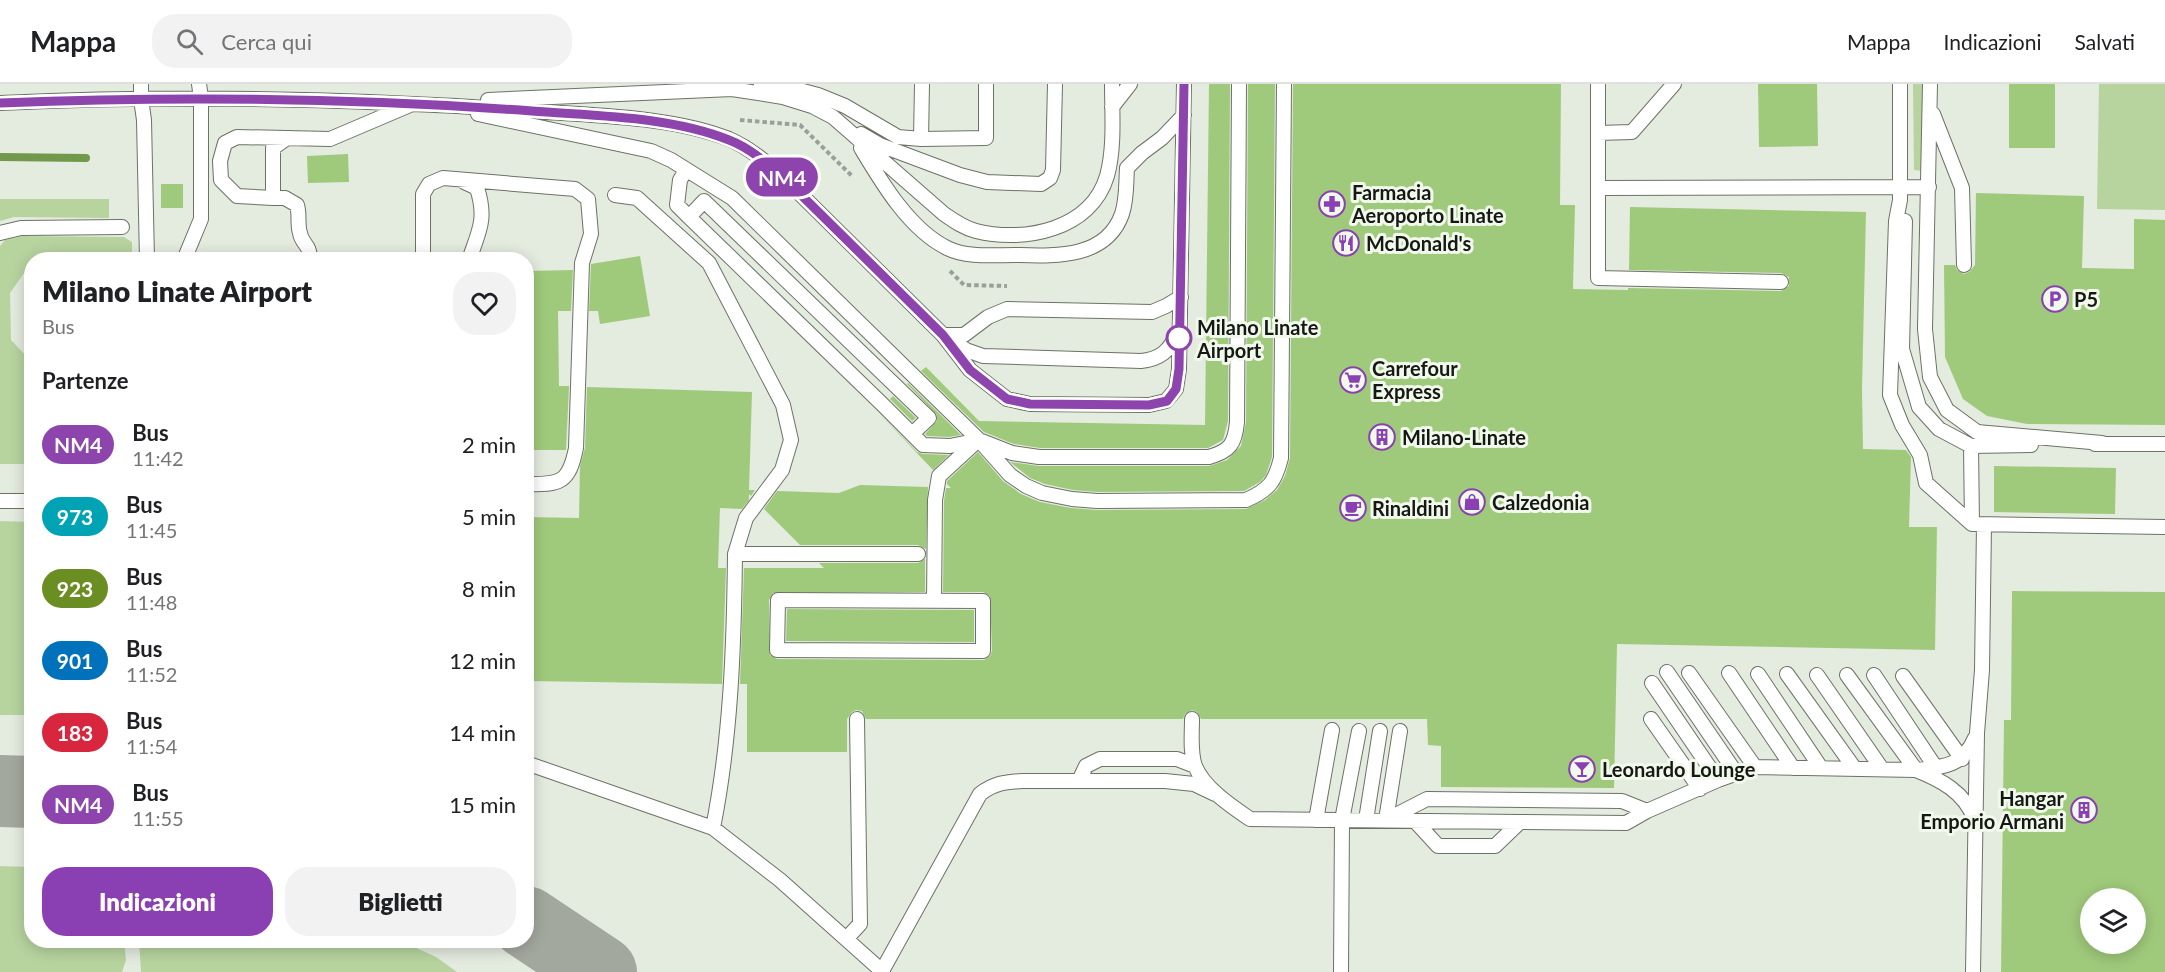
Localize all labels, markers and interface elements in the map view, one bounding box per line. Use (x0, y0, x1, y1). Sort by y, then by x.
search box (152, 14, 572, 68)
text: Mappa (30, 24, 116, 58)
icon: search (173, 25, 206, 58)
text: Cerca qui (221, 28, 312, 55)
text: Mappa (1847, 29, 1911, 54)
text: Indicazioni (1944, 29, 2042, 54)
text: Salvati (2075, 29, 2135, 54)
line badge: NM4 (748, 158, 816, 196)
text: NM4 (758, 165, 806, 190)
place label: Farmacia Aeroporto Linate (1351, 180, 1504, 227)
pharmacy icon: Farmacia Aeroporto Linate (1317, 189, 1347, 219)
restaurant icon: McDonald's (1331, 228, 1361, 258)
place label: McDonald's (1366, 231, 1471, 255)
button: heart (453, 272, 516, 335)
text: Milano Linate Airport (42, 274, 312, 308)
parking icon: P5 (2040, 284, 2070, 314)
place label: P5 (2074, 287, 2098, 311)
text: Bus (42, 314, 75, 338)
place label: Milano Linate Airport (1196, 315, 1319, 362)
marker: Milano Linate Airport (1166, 325, 1192, 351)
place label: Carrefour Express (1372, 356, 1458, 403)
supermarket icon: Carrefour Express (1338, 365, 1368, 395)
text: Partenze (42, 367, 129, 394)
text: Bus (132, 419, 169, 446)
building icon: Milano-Linate (1367, 422, 1397, 452)
place label: Milano-Linate (1402, 425, 1526, 449)
text: 2 min (462, 431, 516, 458)
text: NM4 (54, 432, 102, 457)
text: 11:42 (132, 446, 184, 470)
shop icon: Calzedonia (1457, 487, 1487, 517)
place label: Calzedonia (1492, 490, 1589, 514)
text: Bus (126, 491, 162, 518)
cafe icon: Rinaldini (1338, 493, 1368, 523)
place label: Rinaldini (1372, 496, 1449, 520)
text: 5 min (462, 503, 516, 530)
text: 973 (57, 504, 93, 529)
text: 11:45 (126, 518, 177, 542)
text: Bus (126, 563, 162, 590)
text: 8 min (462, 575, 516, 602)
text: 923 (57, 576, 93, 601)
text: 11:48 (126, 590, 177, 614)
text: Bus (126, 635, 162, 662)
text: 12 min (449, 647, 516, 674)
text: 901 (57, 648, 93, 673)
text: 11:52 (126, 662, 177, 686)
text: Bus (126, 707, 162, 734)
text: 14 min (449, 719, 516, 746)
text: 183 (57, 720, 93, 745)
text: 11:54 (126, 734, 177, 758)
bar icon: Leonardo Lounge (1567, 754, 1597, 784)
place label: Leonardo Lounge (1602, 757, 1756, 781)
text: Bus (132, 779, 169, 806)
place label: Hangar Emporio Armani (1920, 786, 2065, 833)
text: 15 min (449, 791, 516, 818)
text: NM4 (54, 792, 102, 817)
building icon: Hangar Emporio Armani (2069, 795, 2099, 825)
text: 11:55 (132, 806, 184, 830)
button: Indicazioni (42, 867, 273, 936)
button: Biglietti (285, 867, 516, 936)
map controls (2080, 888, 2146, 954)
button: layers (2080, 888, 2146, 954)

